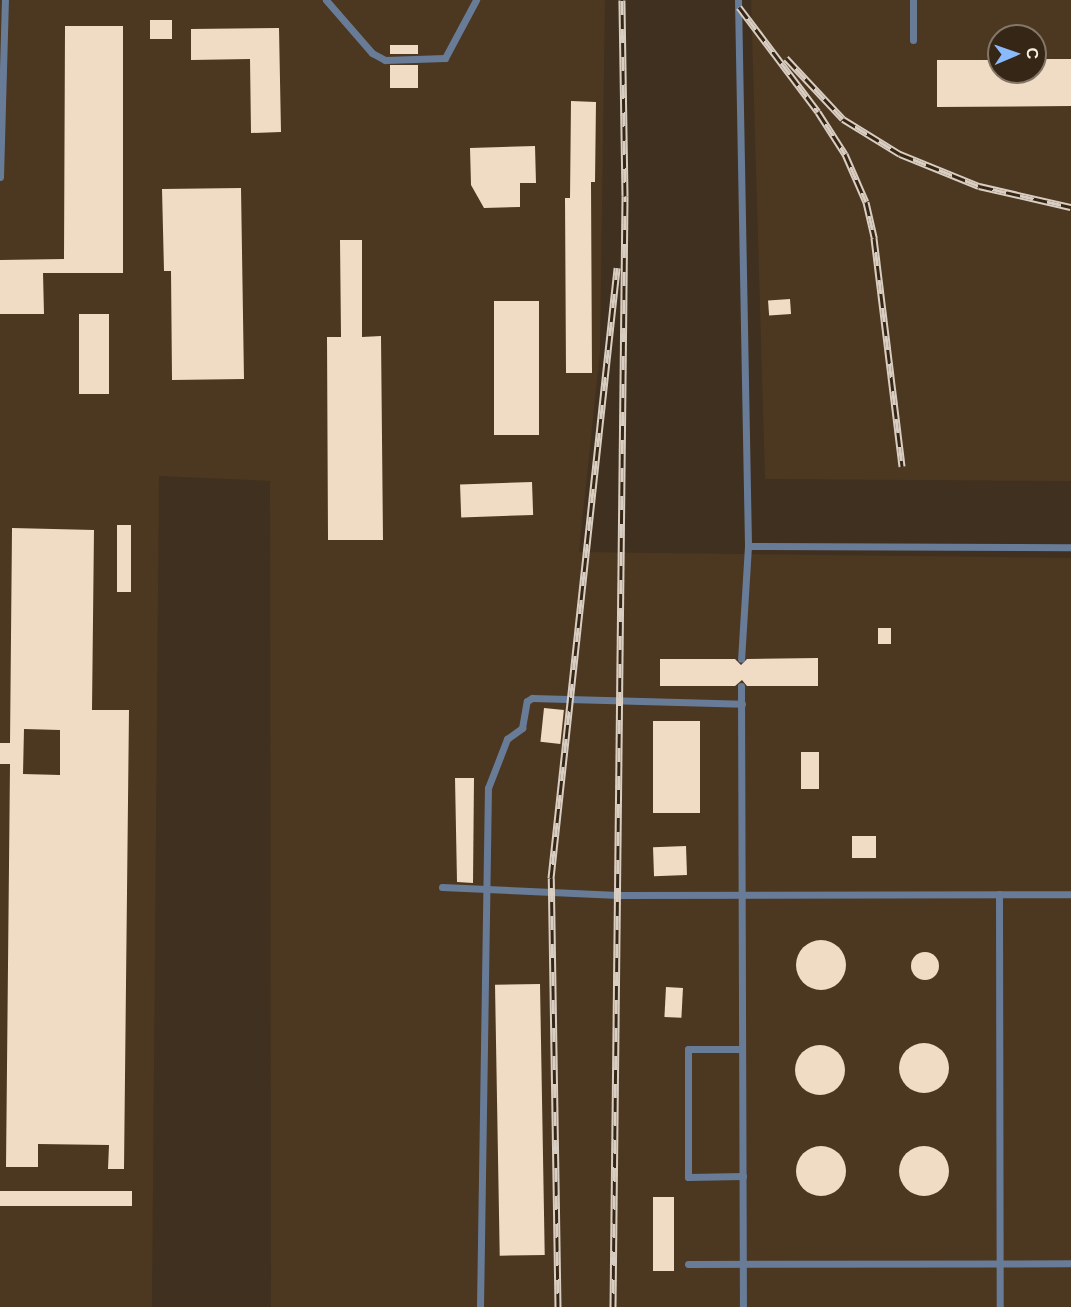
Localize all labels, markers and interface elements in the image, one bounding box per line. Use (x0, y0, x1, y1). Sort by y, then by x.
north arrow (987, 24, 1047, 84)
text: С (1024, 47, 1043, 60)

